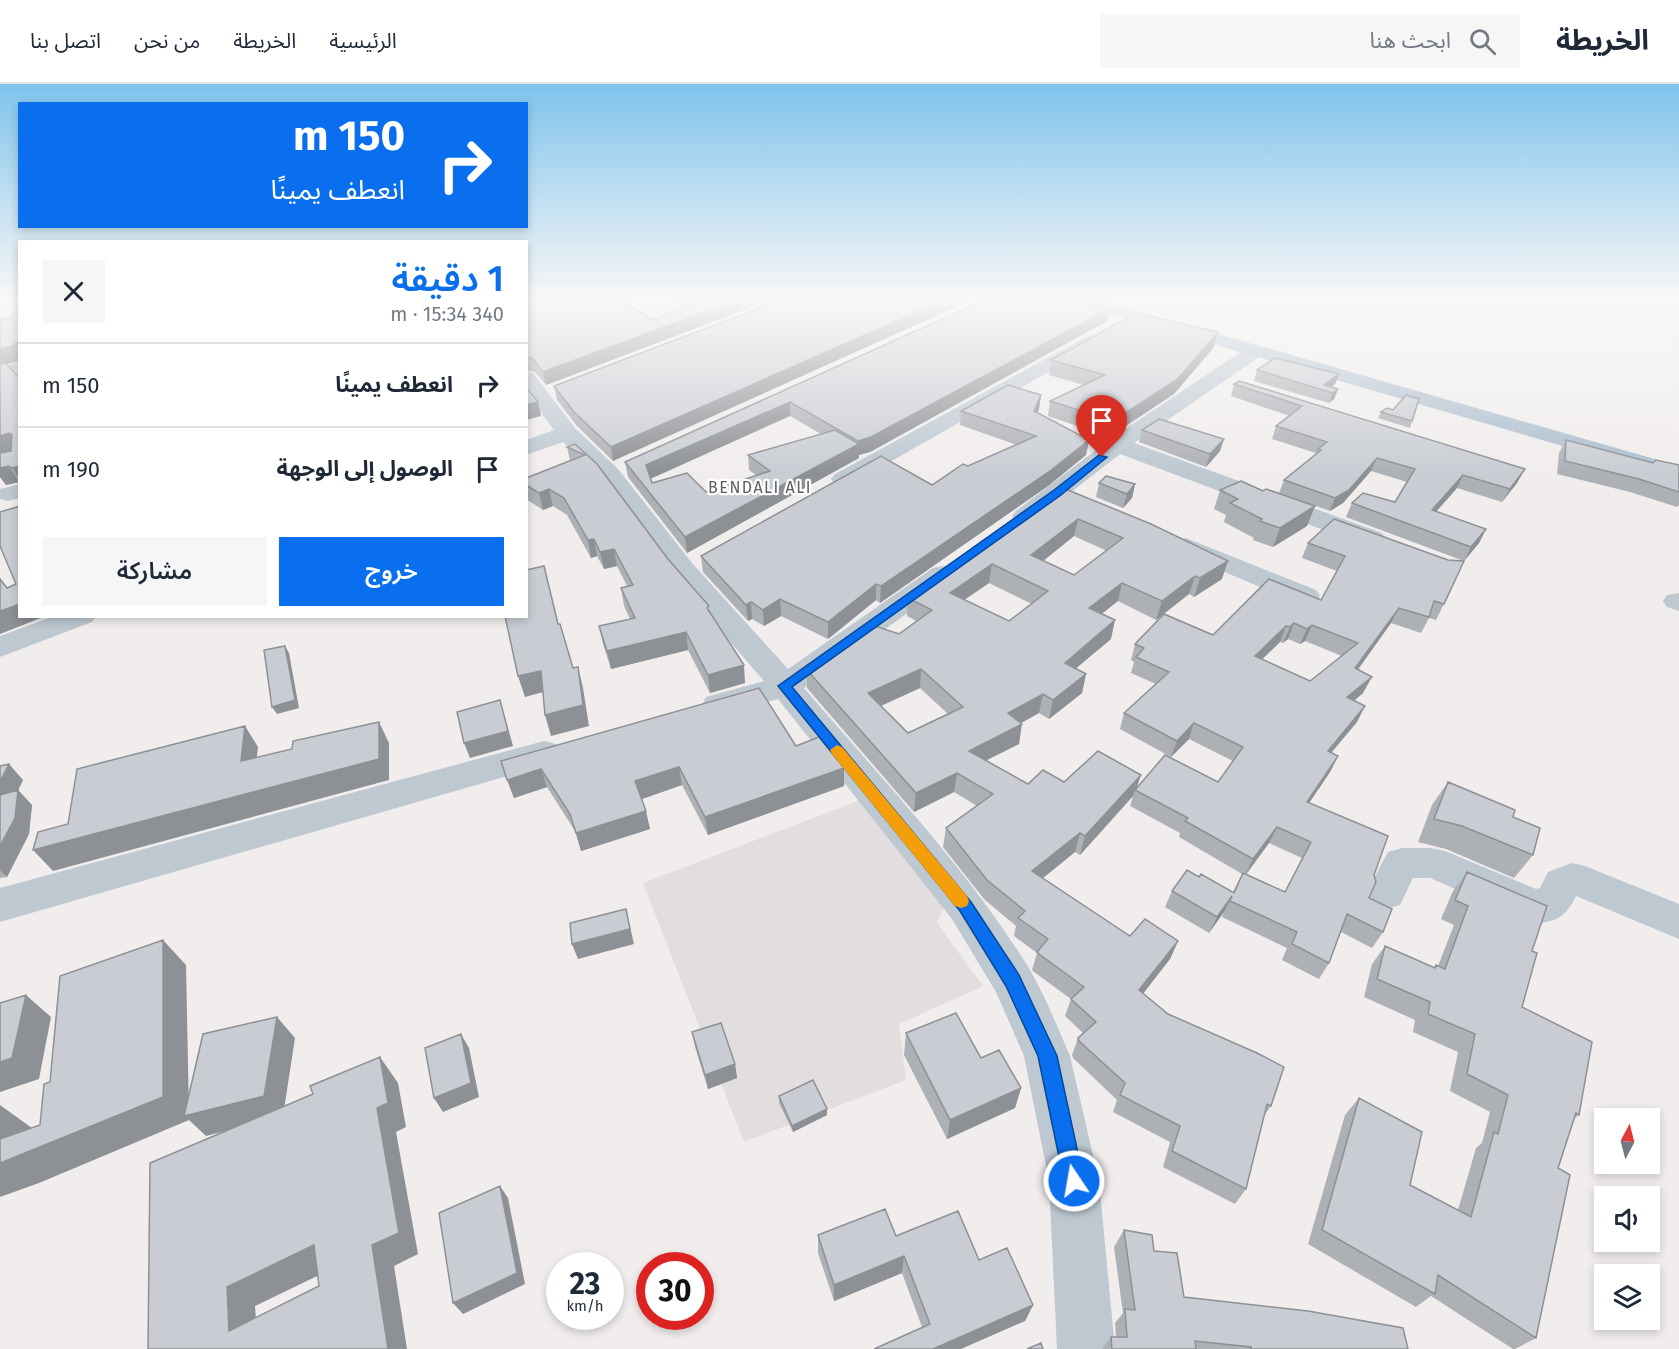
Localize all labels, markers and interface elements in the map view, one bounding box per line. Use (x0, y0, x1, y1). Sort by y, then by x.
search box (1100, 14, 1520, 68)
text: الخريطة (1556, 24, 1649, 57)
icon: search (1466, 25, 1499, 58)
text: ابحث هنا (1369, 27, 1451, 54)
text: اتصل بنا (30, 28, 101, 54)
text: من نحن (134, 28, 200, 54)
text: الخريطة (233, 28, 296, 54)
text: الرئيسية (329, 28, 397, 54)
text: 150 m (293, 111, 405, 161)
icon: right (426, 126, 504, 204)
text: انعطف يمينًا (270, 174, 405, 206)
text: 1 دقيقة (391, 257, 504, 301)
button: close (42, 260, 105, 323)
text: 340 m · 15:34 (390, 302, 504, 326)
icon: right (471, 369, 504, 402)
text: انعطف يمينًا (335, 371, 453, 398)
text: 150 m (42, 372, 100, 399)
pin (1076, 395, 1127, 457)
icon: arrive (1085, 404, 1118, 437)
icon: arrive (471, 453, 504, 486)
text: الوصول إلى الوجهة (276, 455, 453, 482)
text: 190 m (42, 456, 100, 483)
district label: BENDALI ALI (708, 478, 812, 497)
button: مشاركة (42, 537, 267, 606)
button: خروج (279, 537, 504, 606)
north arrow (1594, 1108, 1660, 1174)
map controls (1594, 1108, 1660, 1330)
position arrow (1042, 1149, 1106, 1213)
button: sound (1594, 1186, 1660, 1252)
speed limit sign: 30 (636, 1252, 714, 1330)
button: layers (1594, 1264, 1660, 1330)
text: 23 (570, 1266, 600, 1302)
text: km/h (566, 1297, 604, 1315)

